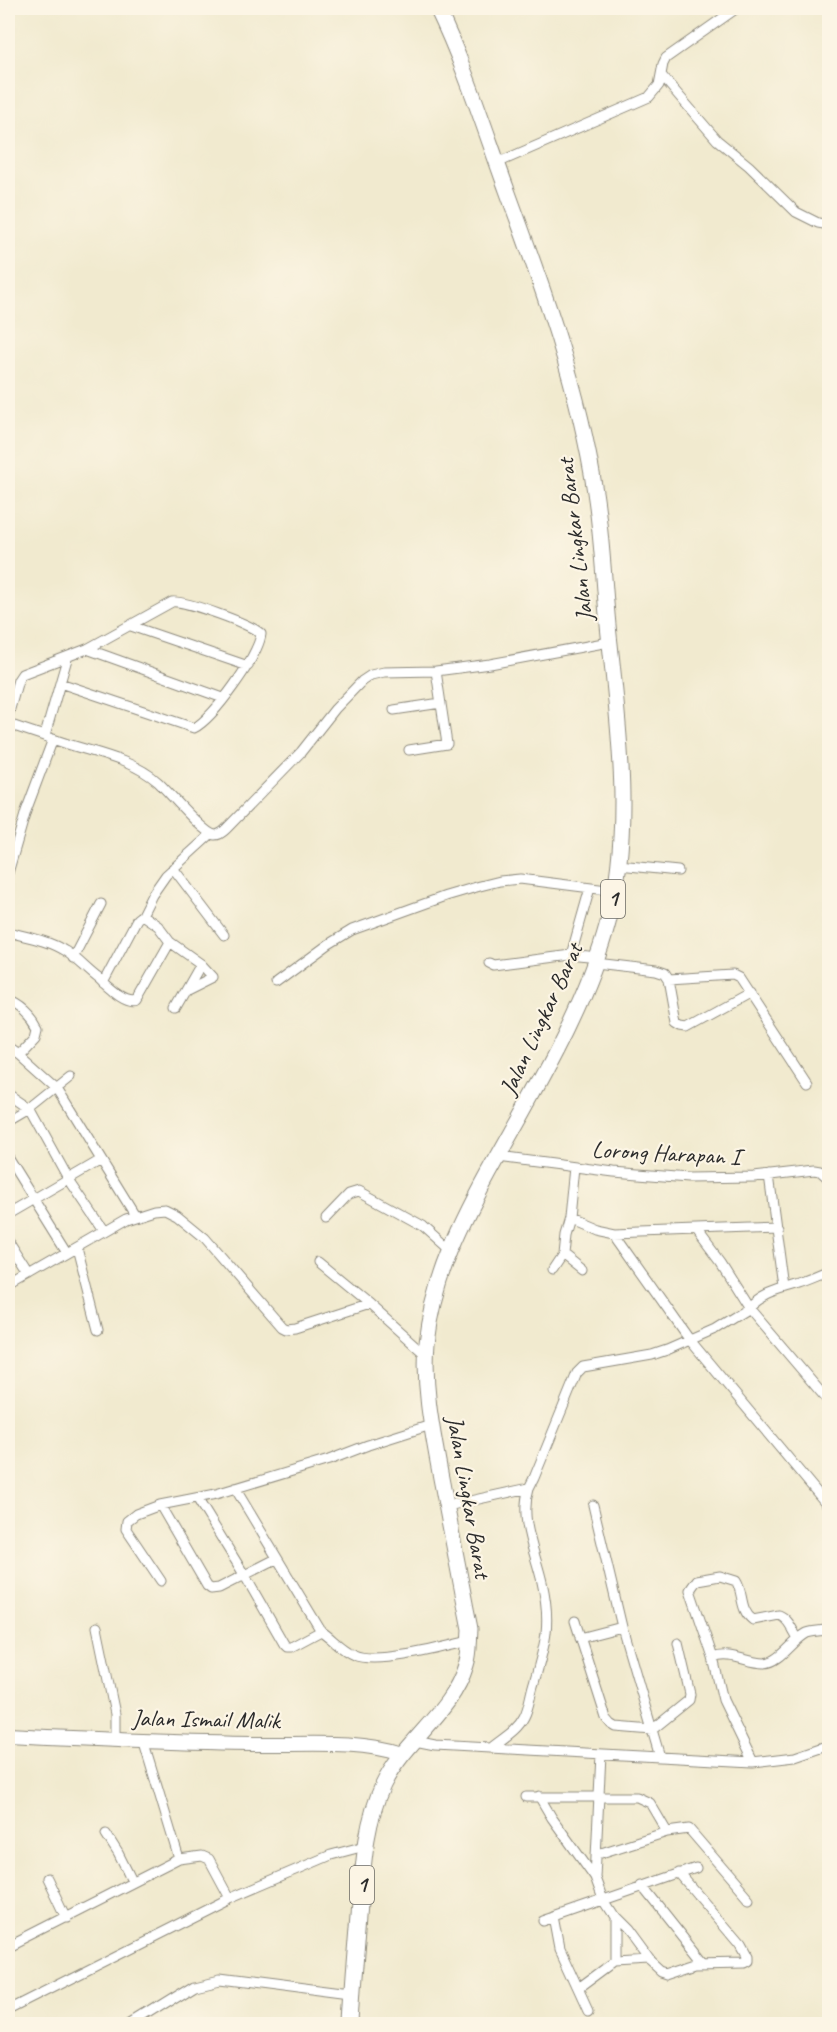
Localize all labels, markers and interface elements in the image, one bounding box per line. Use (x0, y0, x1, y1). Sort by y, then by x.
street label: Jalan Lingkar Barat (550, 455, 600, 624)
road number: 1 (601, 880, 625, 918)
street label: Jalan Lingkar Barat (492, 936, 590, 1101)
street label: Lorong Harapan I (591, 1134, 746, 1172)
street label: Jalan Lingkar Barat (440, 1413, 498, 1582)
street label: Jalan Ismail Malik (131, 1703, 282, 1735)
road number: 1 (350, 1866, 374, 1904)

